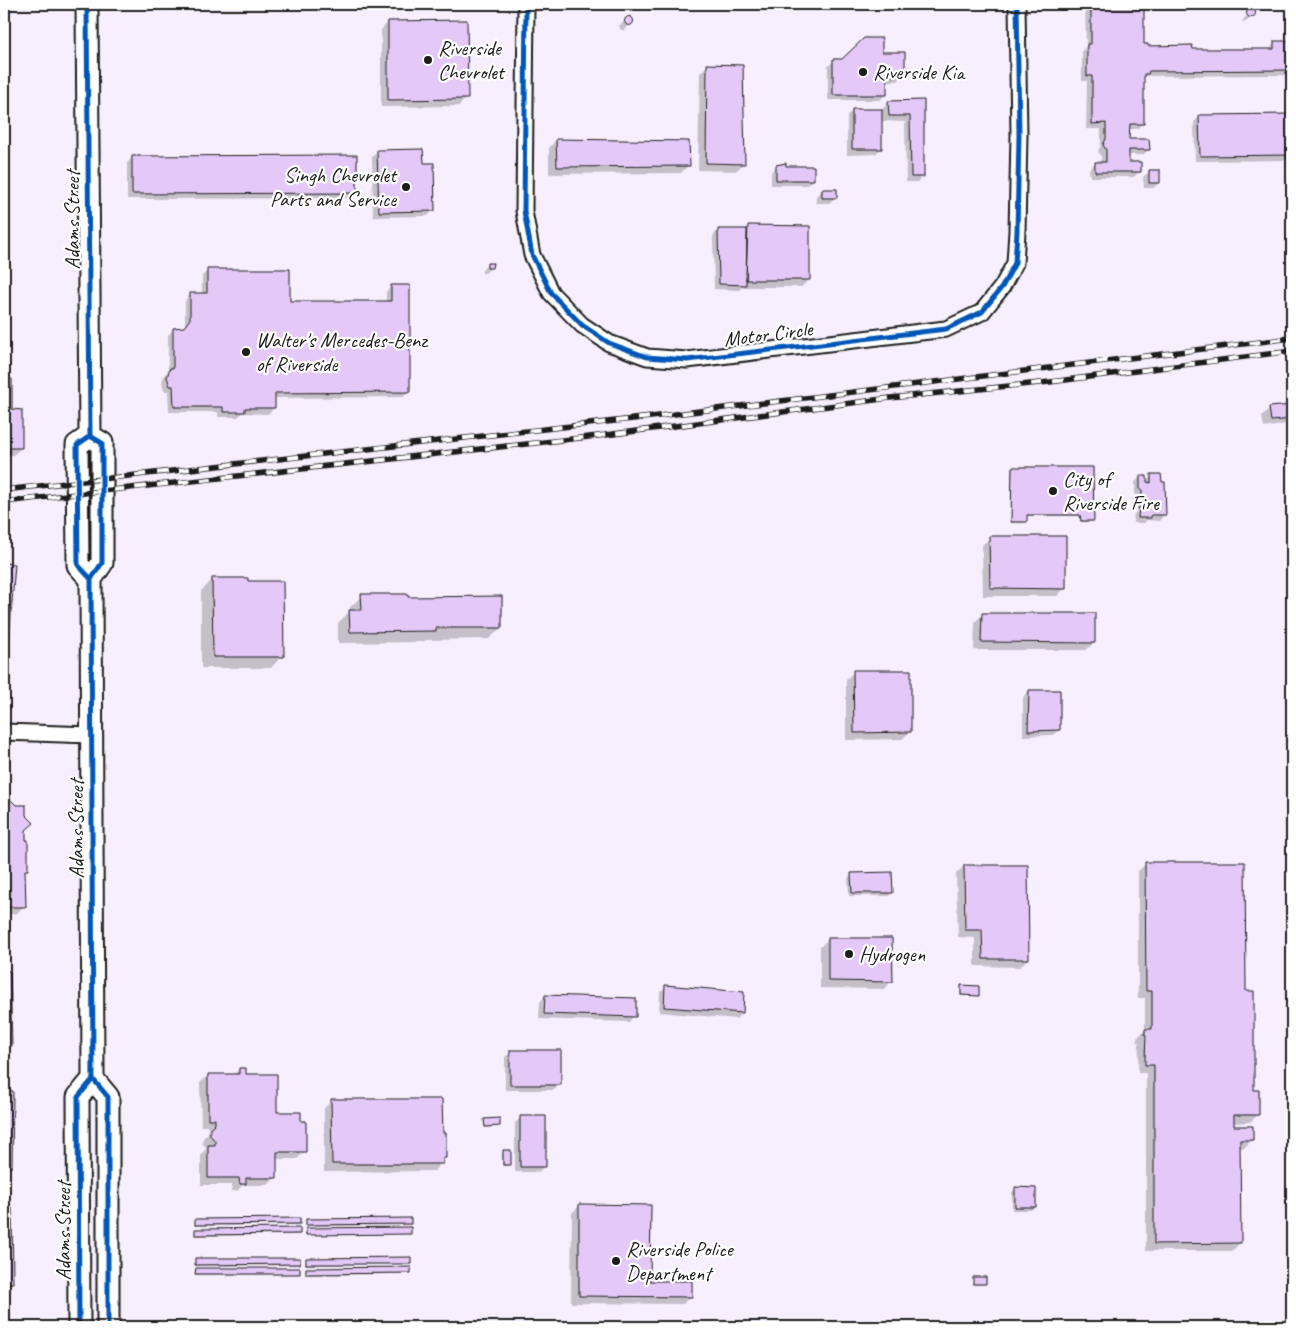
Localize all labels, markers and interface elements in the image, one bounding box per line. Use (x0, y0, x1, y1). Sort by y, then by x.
place label: Riverside Chevrolet (438, 35, 506, 85)
marker: Riverside Chevrolet (422, 54, 434, 66)
place label: Riverside Kia (873, 59, 966, 85)
marker: Riverside Kia (857, 66, 869, 78)
place label: Singh Chevrolet Parts and Service (270, 162, 398, 212)
street label: Adams Street (59, 168, 85, 269)
marker: Singh Chevrolet Parts and Service (400, 181, 412, 193)
street label: Motor Circle (722, 315, 816, 352)
place label: Walter's Mercedes-Benz of Riverside (256, 327, 429, 377)
marker: Walter's Mercedes-Benz of Riverside (240, 346, 252, 358)
place label: City of Riverside Fire (1063, 466, 1160, 516)
marker: City of Riverside Fire (1047, 485, 1059, 497)
street label: Adams Street (63, 777, 89, 878)
place label: Hydrogen (859, 941, 926, 967)
marker: Hydrogen (843, 948, 855, 960)
street label: Adams Street (50, 1179, 76, 1280)
place label: Riverside Police Department (626, 1236, 735, 1286)
marker: Riverside Police Department (610, 1255, 622, 1267)

